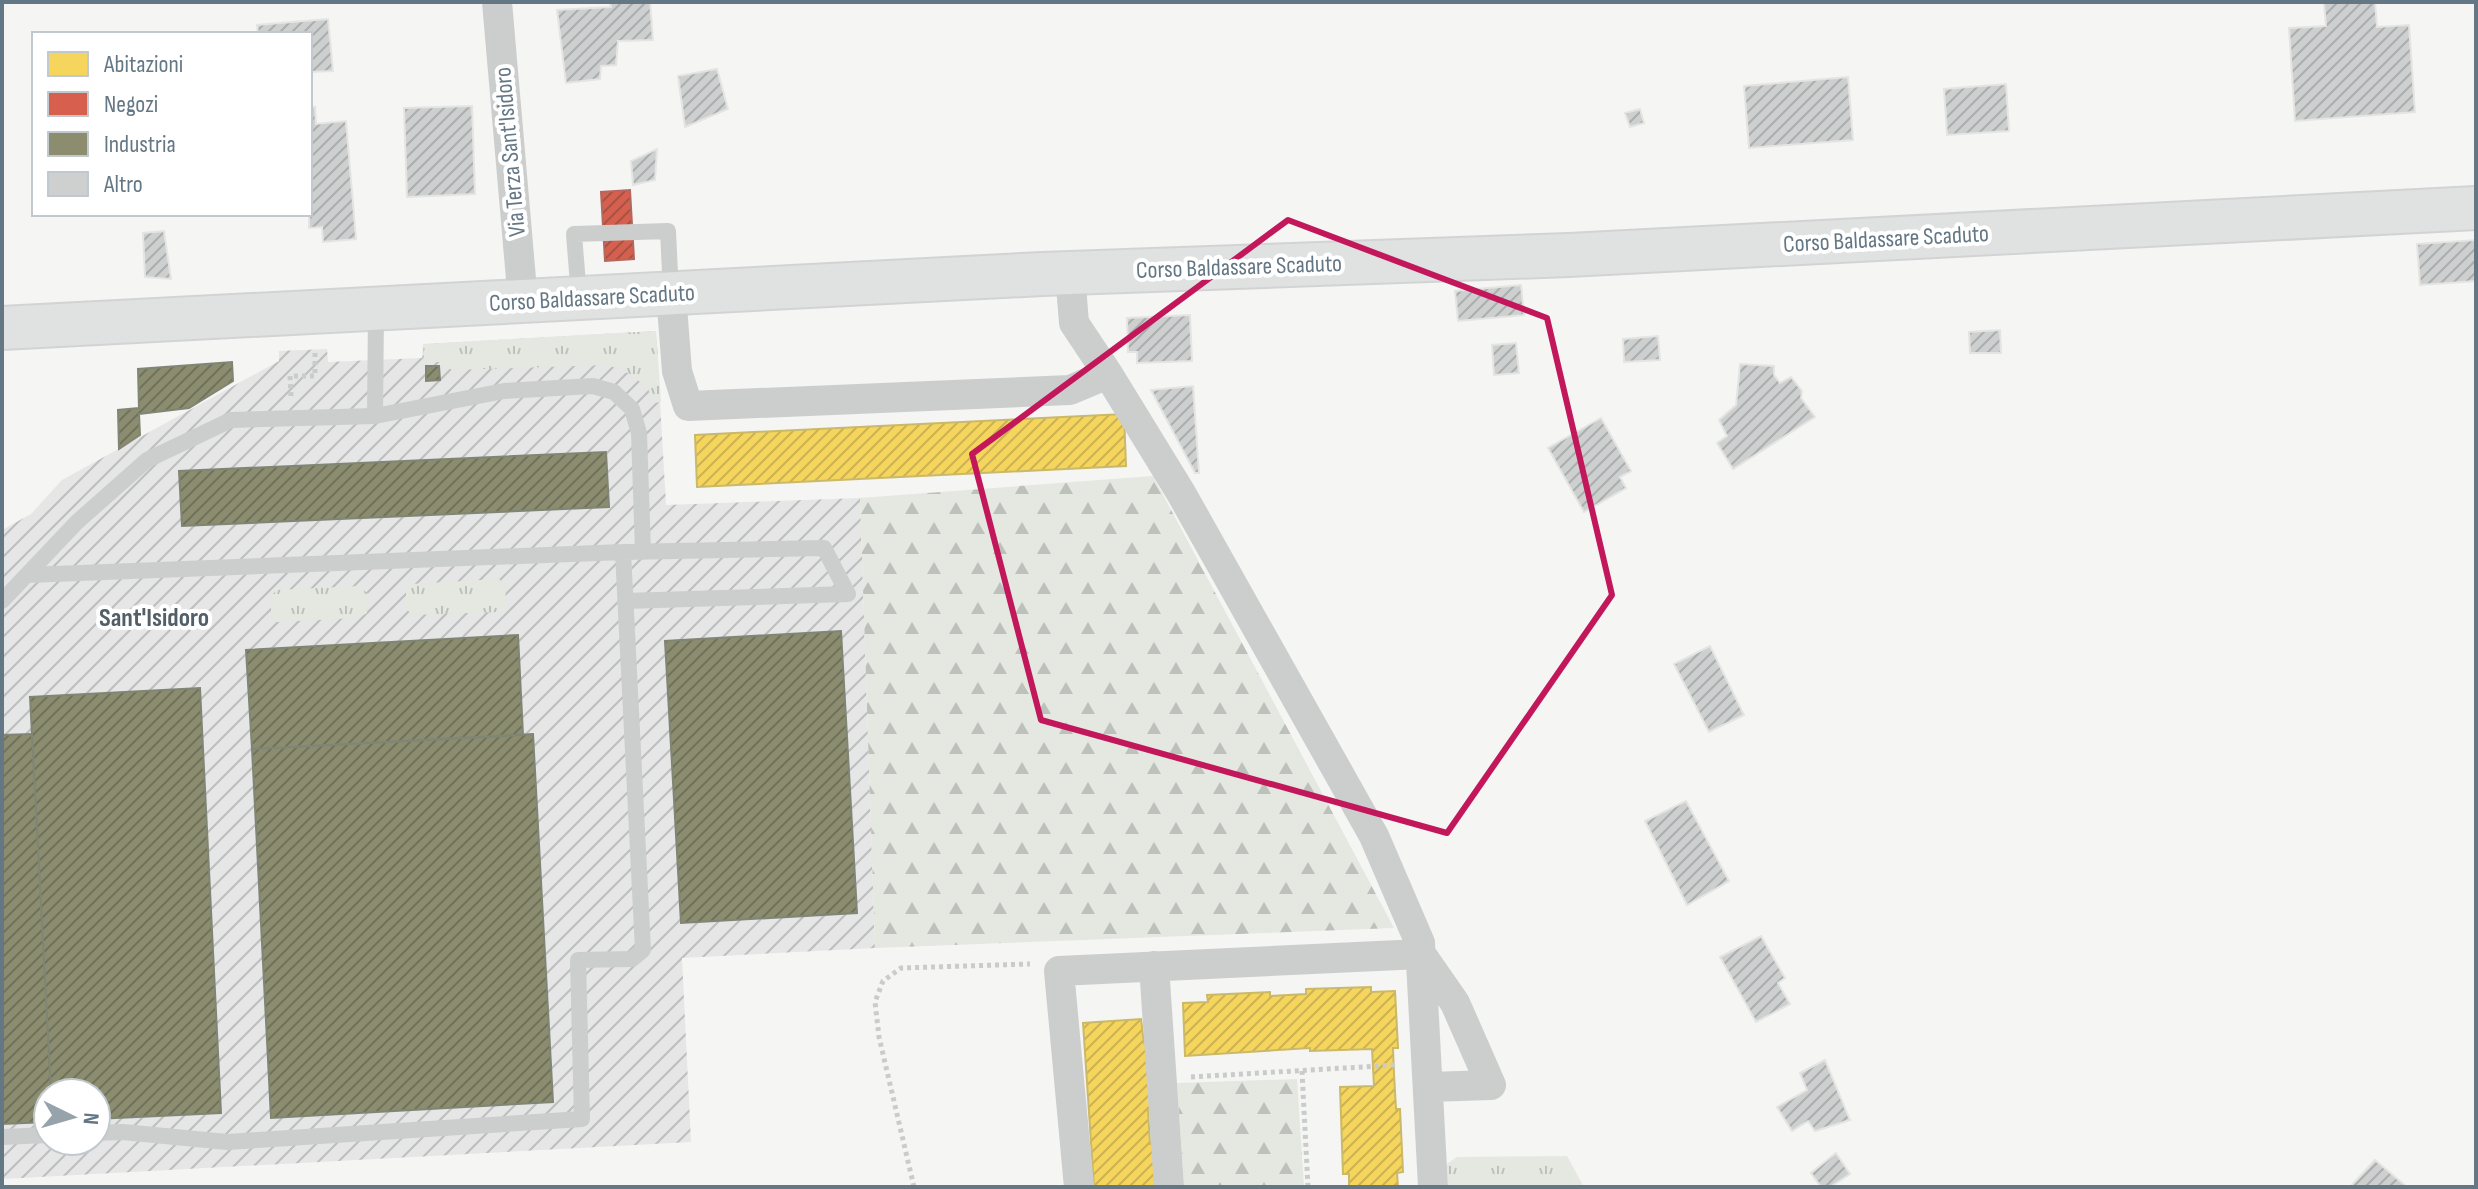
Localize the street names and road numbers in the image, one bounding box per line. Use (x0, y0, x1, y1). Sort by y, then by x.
street label: Via Terza Sant'Isidoro (488, 66, 532, 238)
street label: Corso Baldassare Scaduto (1782, 219, 1990, 259)
street label: Corso Baldassare Scaduto (1136, 249, 1342, 285)
street label: Corso Baldassare Scaduto (488, 278, 696, 318)

